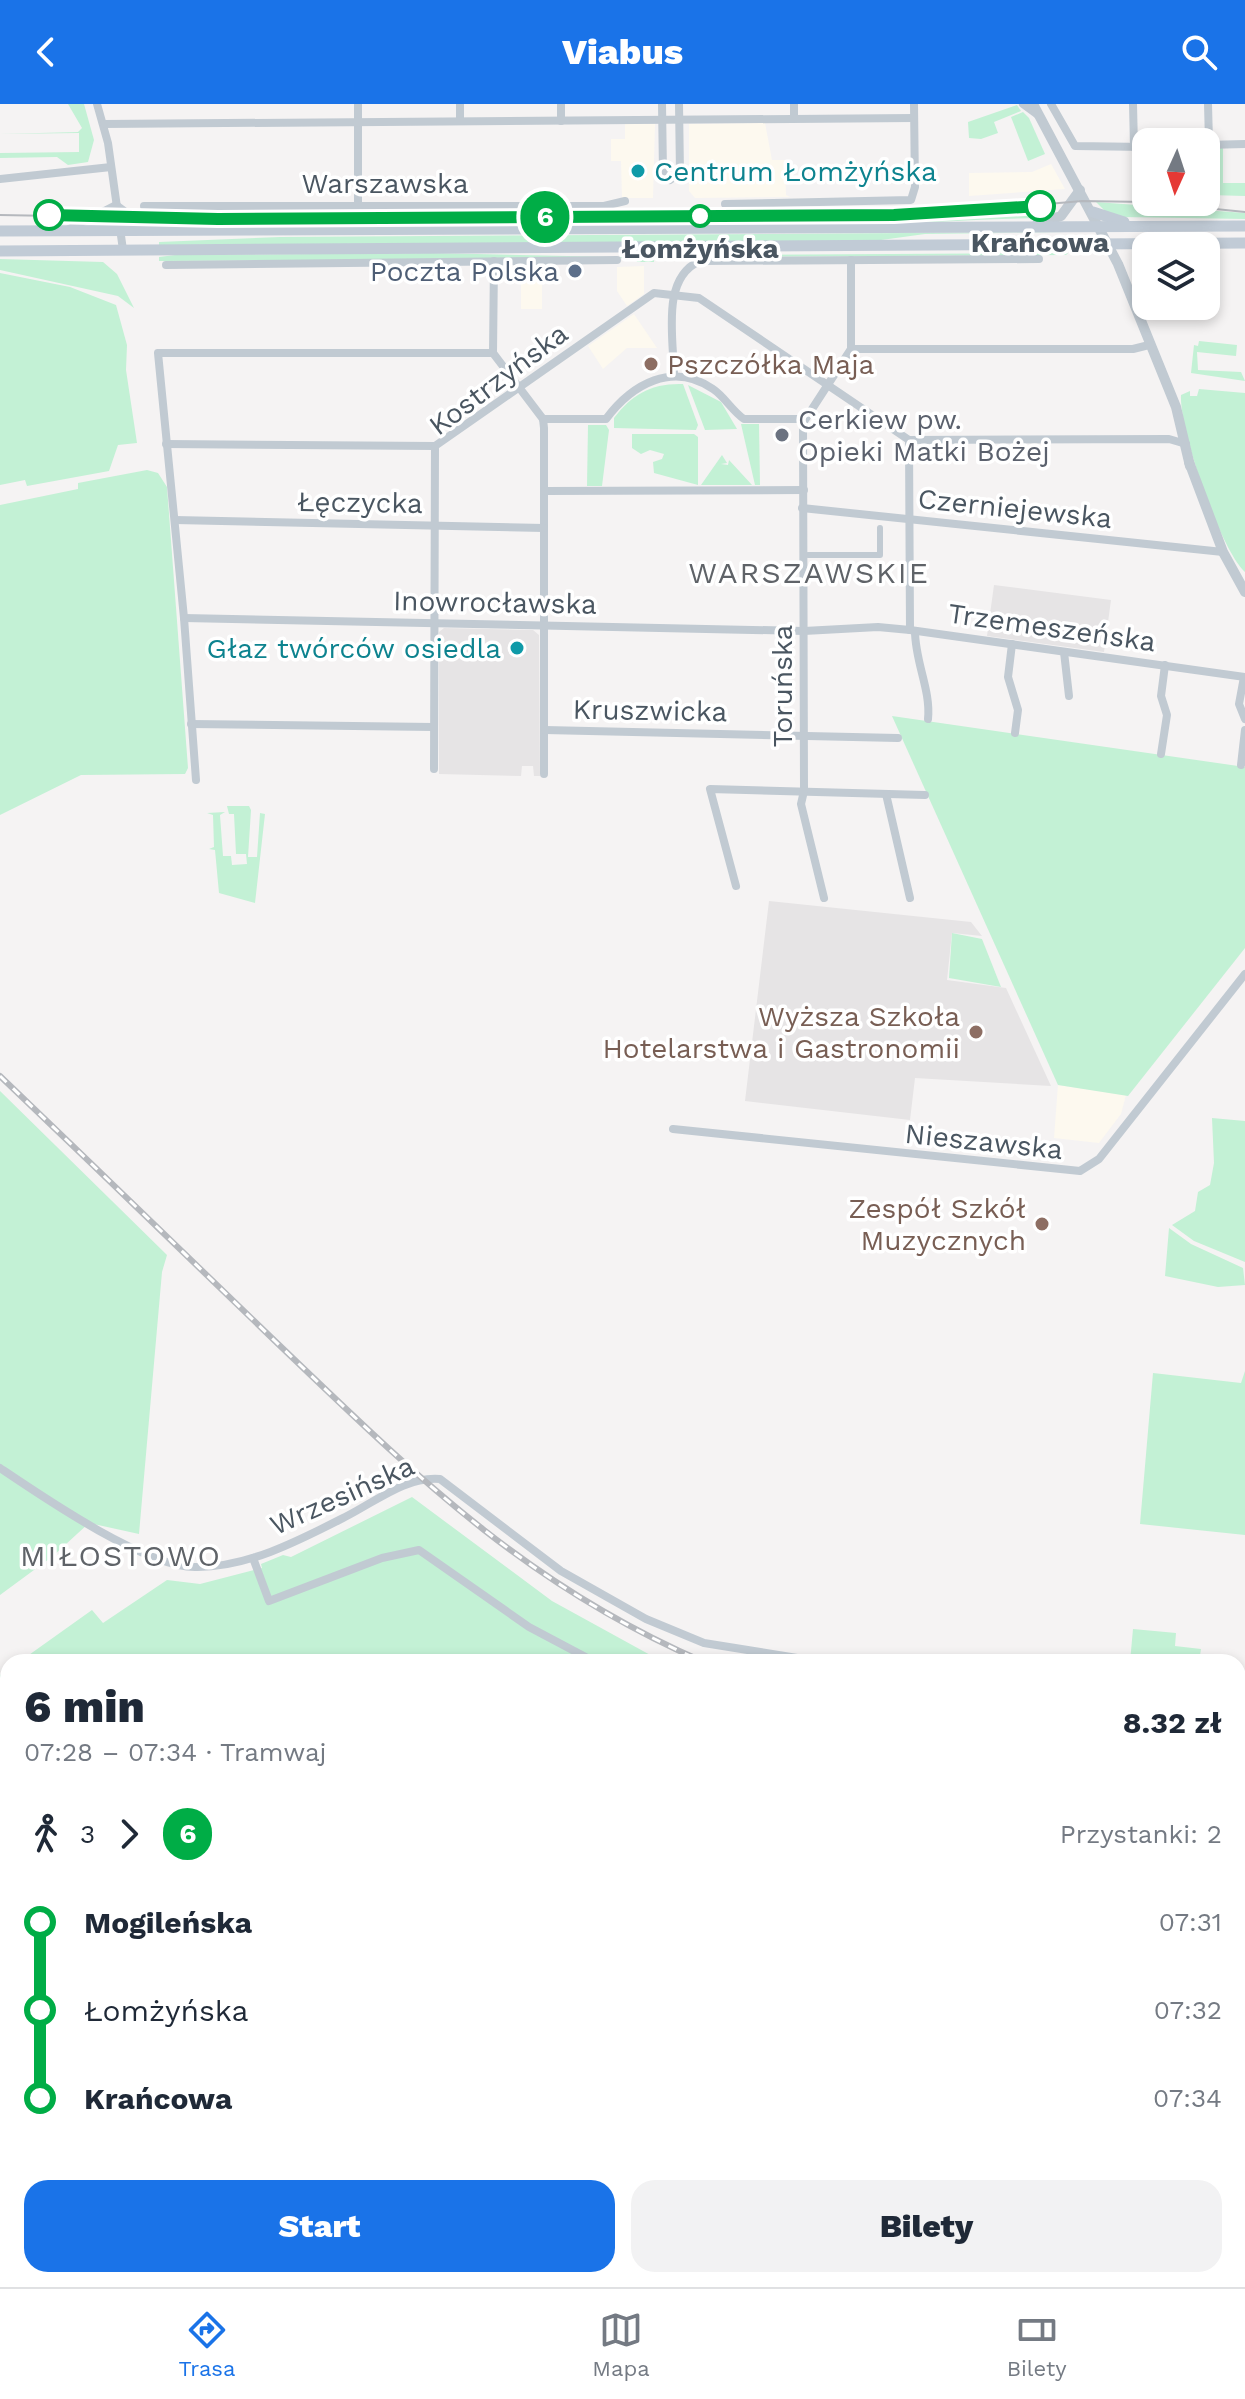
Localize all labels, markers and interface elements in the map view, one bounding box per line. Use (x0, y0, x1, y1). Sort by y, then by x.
icon: back (24, 30, 68, 74)
icon: search (1177, 30, 1221, 74)
text: Viabus (562, 31, 683, 73)
north arrow (1132, 128, 1220, 216)
map controls (1132, 128, 1220, 320)
place label: Centrum Łomżyńska (654, 155, 937, 188)
marker: Centrum Łomżyńska (629, 162, 647, 180)
street label: Warszawska (301, 167, 469, 200)
line badge: 6 (519, 191, 571, 243)
marker: Krańcowa (1025, 191, 1055, 221)
unlabelled marker (34, 200, 64, 230)
text: 6 (536, 200, 554, 233)
marker: Łomżyńska (689, 205, 711, 227)
place label: Krańcowa (971, 226, 1110, 259)
place label: Łomżyńska (621, 232, 780, 265)
button: layers (1132, 232, 1220, 320)
place label: Poczta Polska (370, 255, 559, 288)
marker: Poczta Polska (566, 262, 584, 280)
street label: Kostrzyńska (423, 317, 574, 442)
place label: Pszczółka Maja (667, 348, 875, 381)
marker: Pszczółka Maja (642, 355, 660, 373)
place label: Cerkiew pw. Opieki Matki Bożej (798, 403, 1050, 468)
marker: Cerkiew pw. Opieki Matki Bożej (773, 426, 791, 444)
street label: Czerniejewska (916, 482, 1114, 535)
street label: Łęczycka (297, 485, 423, 520)
district label: WARSZAWSKIE (688, 555, 930, 590)
street label: Inowrocławska (393, 584, 597, 621)
street label: Trzemeszeńska (946, 597, 1158, 658)
street label: Toruńska (766, 624, 799, 747)
place label: Głaz twórców osiedla (207, 632, 501, 665)
marker: Głaz twórców osiedla (508, 639, 526, 657)
street label: Kruszwicka (572, 693, 728, 728)
place label: Wyższa Szkoła Hotelarstwa i Gastronomii (603, 1000, 960, 1065)
marker: Wyższa Szkoła Hotelarstwa i Gastronomii (967, 1023, 985, 1041)
street label: Nieszawska (903, 1117, 1065, 1166)
place label: Zespół Szkół Muzycznych (848, 1192, 1026, 1257)
marker: Zespół Szkół Muzycznych (1033, 1215, 1051, 1233)
street label: Wrzesińska (265, 1449, 420, 1542)
district label: MIŁOSTOWO (20, 1538, 222, 1573)
text: 6 min (24, 1681, 145, 1733)
text: 8.32 zł (1123, 1705, 1222, 1740)
text: 07:28 – 07:34 · Tramwaj (24, 1737, 327, 1767)
icon: walk (24, 1812, 68, 1856)
icon: forward (107, 1812, 151, 1856)
text: 6 (179, 1817, 196, 1850)
text: 3 (80, 1819, 95, 1849)
text: Przystanki: 2 (1060, 1819, 1222, 1849)
text: Mogileńska (84, 1905, 252, 1940)
text: 07:31 (1159, 1907, 1222, 1937)
text: Łomżyńska (84, 1993, 249, 2028)
text: 07:32 (1154, 1995, 1222, 2025)
text: Krańcowa (84, 2081, 232, 2116)
text: 07:34 (1153, 2083, 1222, 2113)
button: Start (24, 2180, 615, 2272)
button: Bilety (631, 2180, 1222, 2272)
tab: Trasa (178, 2308, 235, 2381)
tab: Mapa (592, 2308, 650, 2381)
tab: Bilety (1007, 2308, 1067, 2381)

